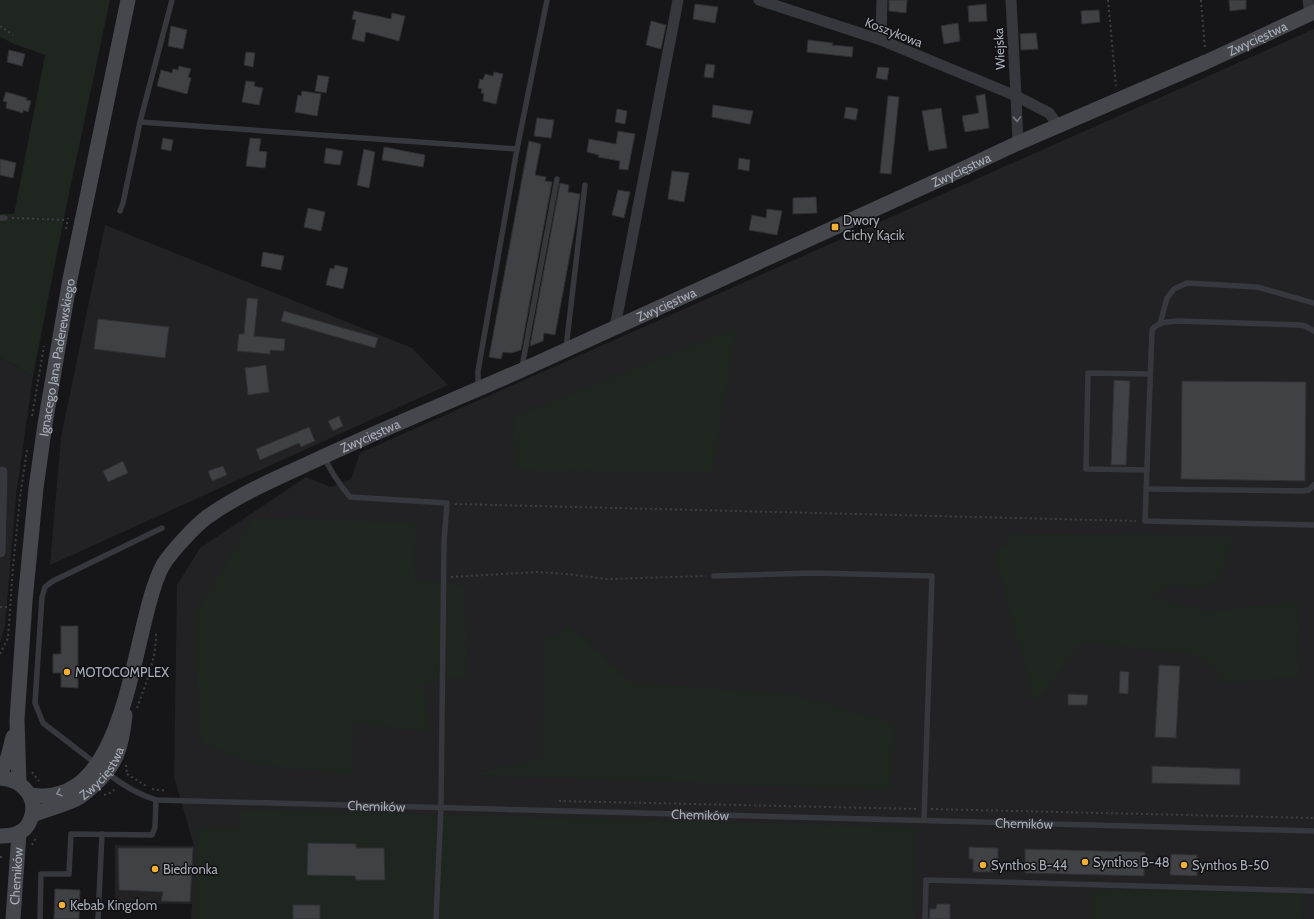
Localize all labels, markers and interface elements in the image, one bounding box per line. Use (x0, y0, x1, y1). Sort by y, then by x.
street label: Koszykowa (863, 14, 926, 51)
street label: Zwycięstwa (1225, 17, 1290, 59)
street label: Wiejska (990, 27, 1009, 70)
one-way arrow (1013, 116, 1021, 122)
street label: Zwycięstwa (929, 149, 994, 190)
place label: Dwory Cichy Kącik (843, 212, 905, 243)
marker: Dwory Cichy Kącik (830, 222, 840, 232)
street label: Ignacego Jana Paderewskiego (35, 277, 78, 437)
street label: Zwycięstwa (634, 283, 699, 325)
street label: Zwycięstwa (338, 415, 403, 456)
place label: MOTOCOMPLEX (75, 664, 169, 680)
marker: MOTOCOMPLEX (62, 667, 72, 677)
street label: Zwycięstwa (76, 744, 127, 803)
one-way arrow (56, 788, 63, 796)
street label: Chemików (347, 797, 406, 815)
street label: Chemików (671, 806, 730, 823)
street label: Chemików (995, 814, 1054, 832)
street label: Chemików (6, 846, 26, 906)
place label: Synthos B-48 (1093, 854, 1170, 870)
place label: Synthos B-44 (991, 857, 1068, 873)
marker: Synthos B-48 (1080, 857, 1090, 867)
place label: Synthos B-50 (1192, 857, 1269, 873)
marker: Synthos B-44 (978, 860, 988, 870)
marker: Synthos B-50 (1179, 860, 1189, 870)
place label: Biedronka (163, 861, 218, 877)
marker: Biedronka (150, 864, 160, 874)
place label: Kebab Kingdom (70, 897, 157, 913)
marker: Kebab Kingdom (57, 900, 67, 910)

